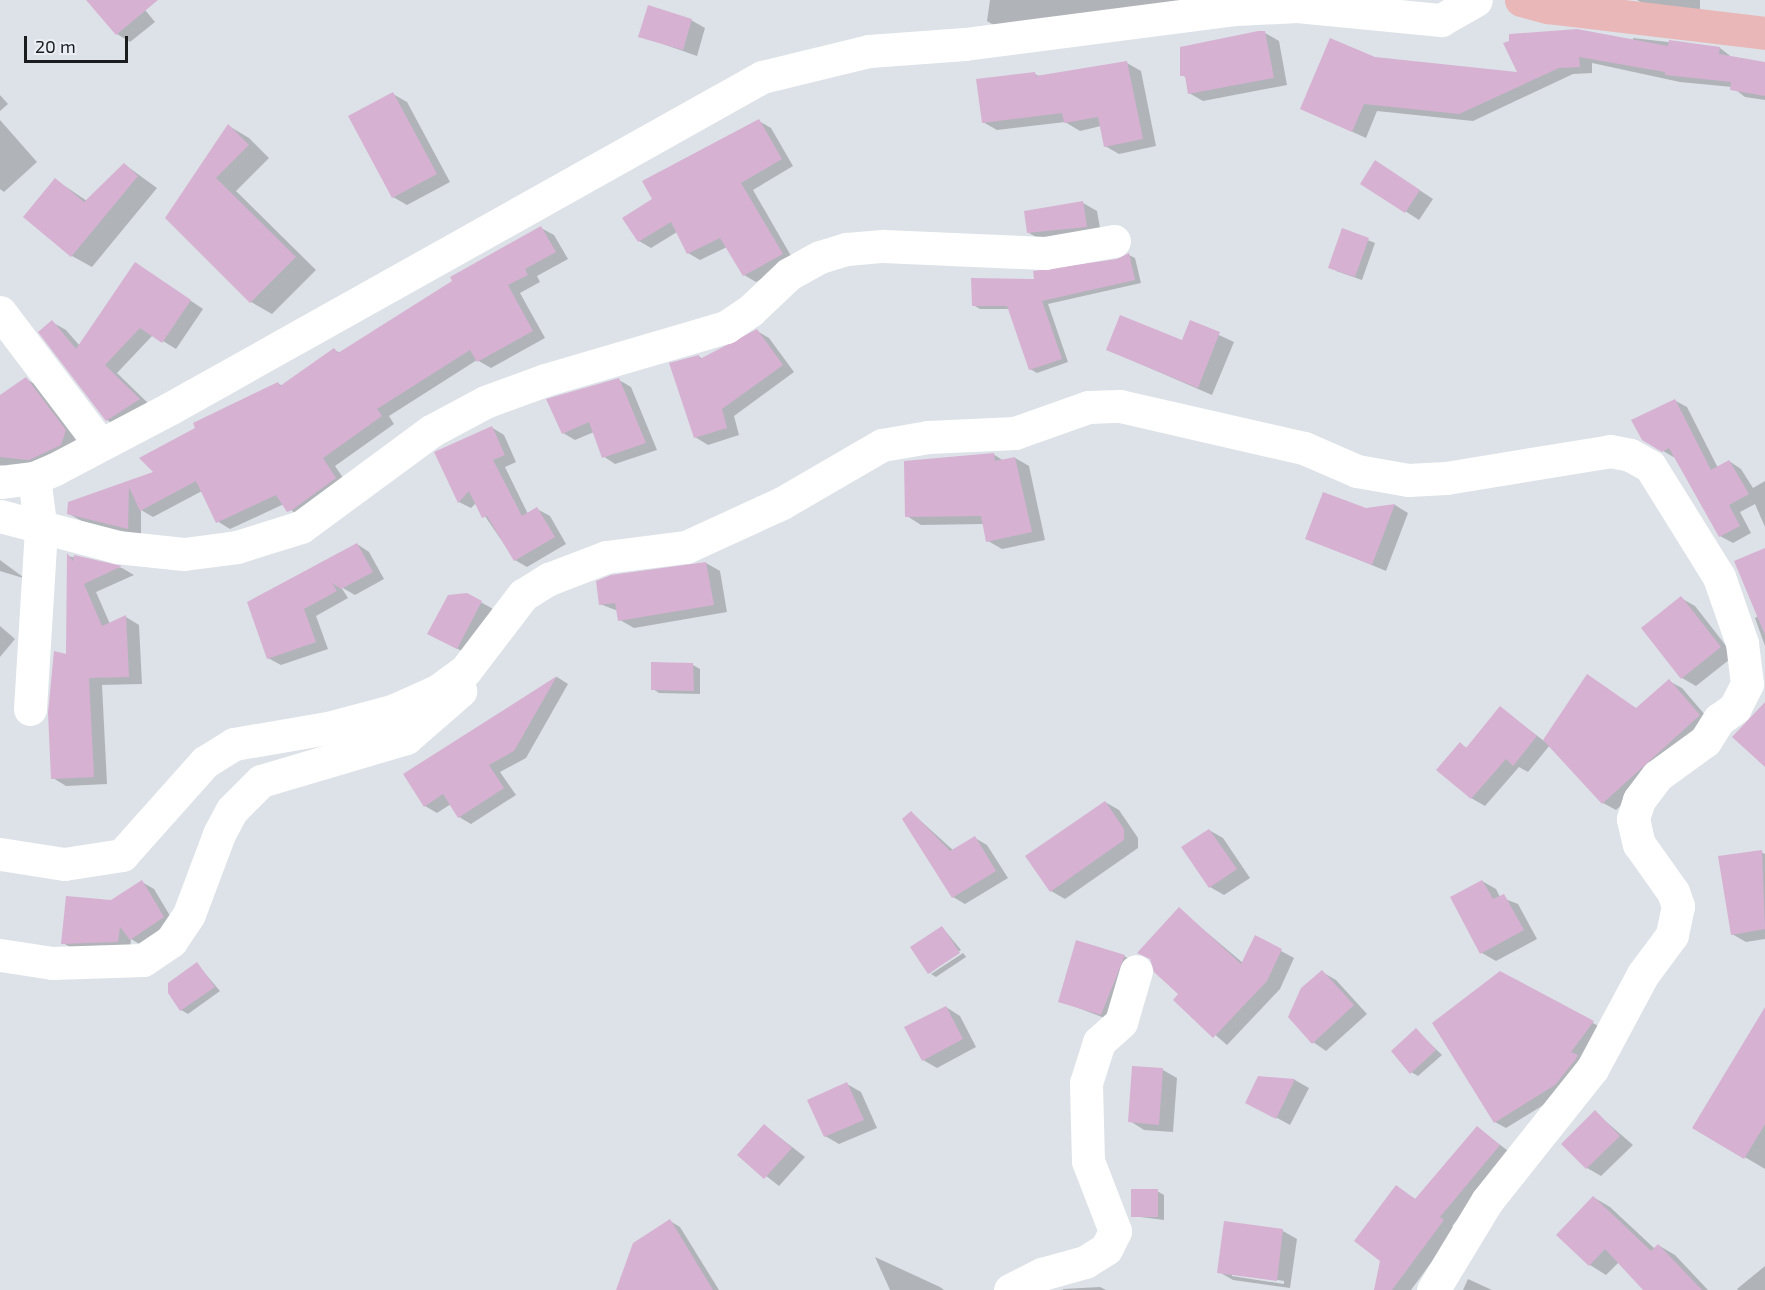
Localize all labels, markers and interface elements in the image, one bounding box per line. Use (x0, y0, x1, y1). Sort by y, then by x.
scale bar (27, 24, 130, 62)
text: 20 m (35, 35, 76, 57)

